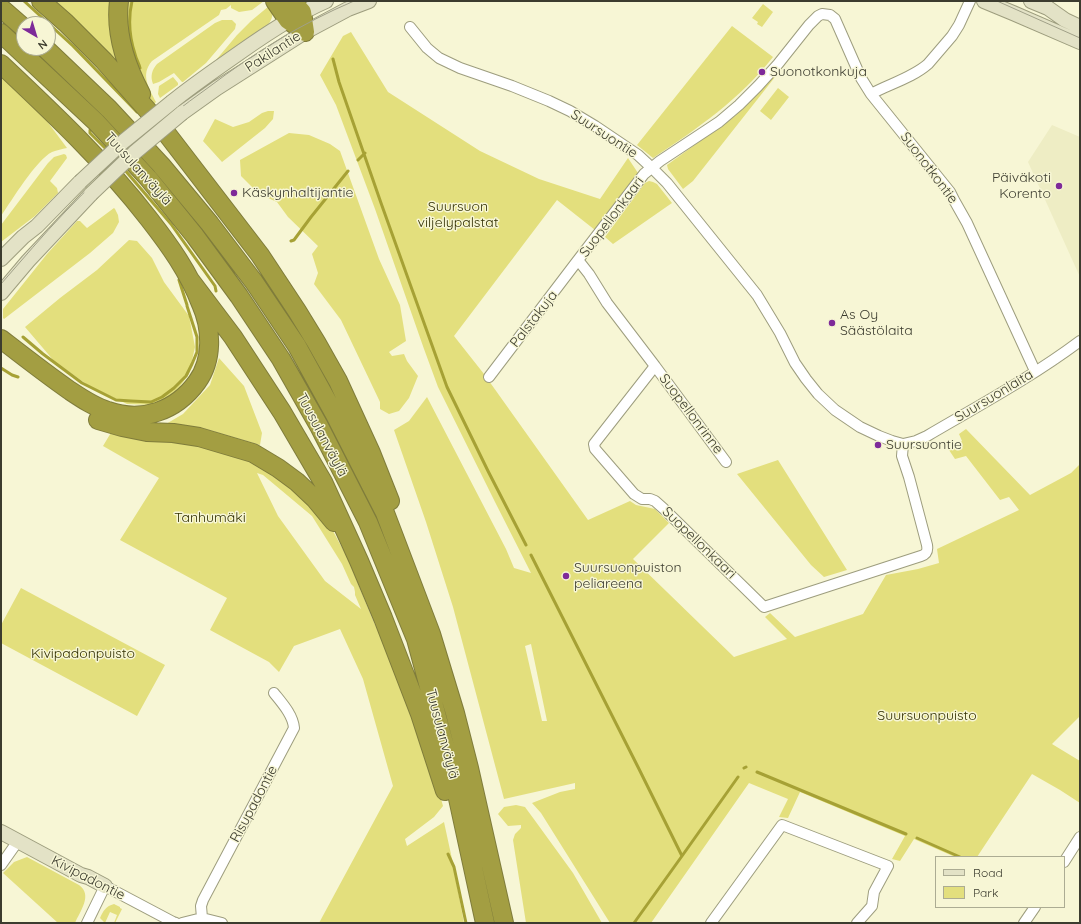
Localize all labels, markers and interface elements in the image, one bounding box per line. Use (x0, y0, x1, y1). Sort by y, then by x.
north arrow (16, 16, 56, 56)
street label: Pakilantie (242, 28, 304, 76)
text: N (35, 37, 50, 53)
place label: Suonotkonkuja (770, 64, 867, 80)
marker: Suonotkonkuja (757, 67, 767, 77)
street label: Suursuontie (568, 106, 640, 162)
street label: Tuusulanväylä (101, 129, 175, 209)
street label: Suonotkontie (897, 129, 961, 207)
place label: Päiväkoti Korento (992, 170, 1051, 202)
street label: Suopellonkaari (576, 173, 648, 261)
marker: Päiväkoti Korento (1054, 181, 1064, 191)
place label: Käskynhaltijantie (242, 185, 353, 201)
marker: Käskynhaltijantie (229, 188, 239, 198)
park label: Suursuon viljelypalstat (418, 199, 498, 232)
street label: Palstakuja (507, 287, 561, 351)
place label: As Oy Säästölaita (840, 307, 913, 340)
marker: As Oy Säästölaita (827, 318, 837, 328)
street label: Suursuonlaita (952, 366, 1036, 426)
street label: Suopellonrinne (655, 371, 727, 457)
street label: Tuusulanväylä (293, 390, 351, 480)
place label: Suursuontie (886, 437, 962, 453)
marker: Suursuontie (873, 440, 883, 450)
street label: Suopellonkaari (658, 503, 740, 583)
park label: Tanhumäki (174, 510, 246, 526)
place label: Suursuonpuiston peliareena (574, 560, 682, 592)
marker: Suursuonpuiston peliareena (561, 571, 571, 581)
park label: Kivipadonpuisto (31, 646, 135, 662)
street label: Tuusulanväylä (422, 687, 462, 781)
park label: Suursuonpuisto (877, 708, 977, 724)
street label: Risupadontie (227, 763, 281, 845)
street label: Kivipadontie (48, 852, 128, 904)
legend (935, 856, 1065, 908)
text: Road (973, 865, 1003, 880)
text: Park (973, 885, 998, 900)

